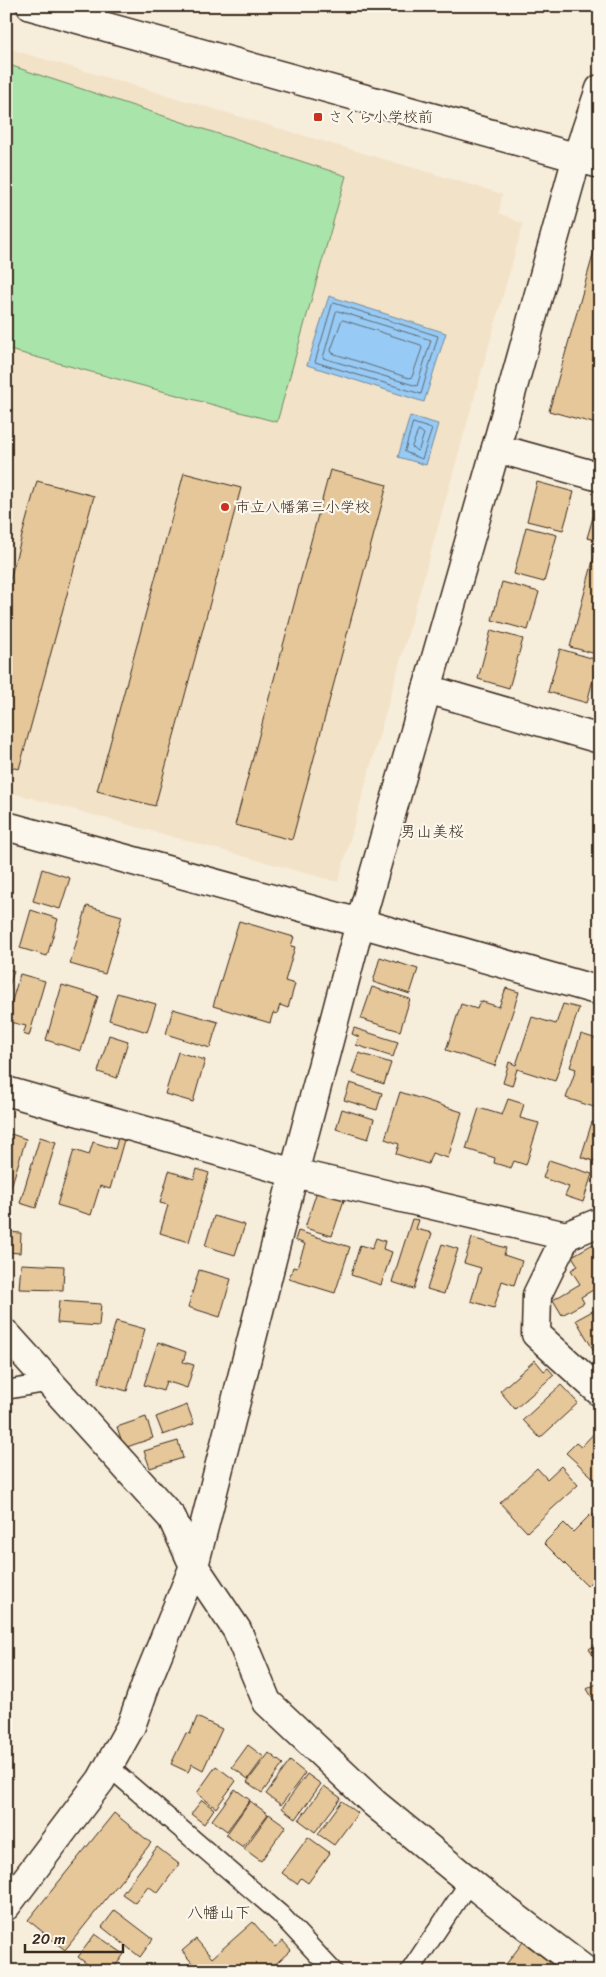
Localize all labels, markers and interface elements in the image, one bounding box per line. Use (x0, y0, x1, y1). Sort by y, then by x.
place label: さくら小学校前 (328, 104, 433, 130)
marker: さくら小学校前 (312, 111, 324, 123)
place label: 市立八幡第三小学校 (235, 494, 370, 520)
marker: 市立八幡第三小学校 (219, 501, 231, 513)
district label: 男山美桜 (400, 817, 464, 846)
district label: 八幡山下 (187, 1898, 251, 1927)
scale bar (25, 1922, 122, 1954)
text: 20 m (32, 1926, 66, 1952)

